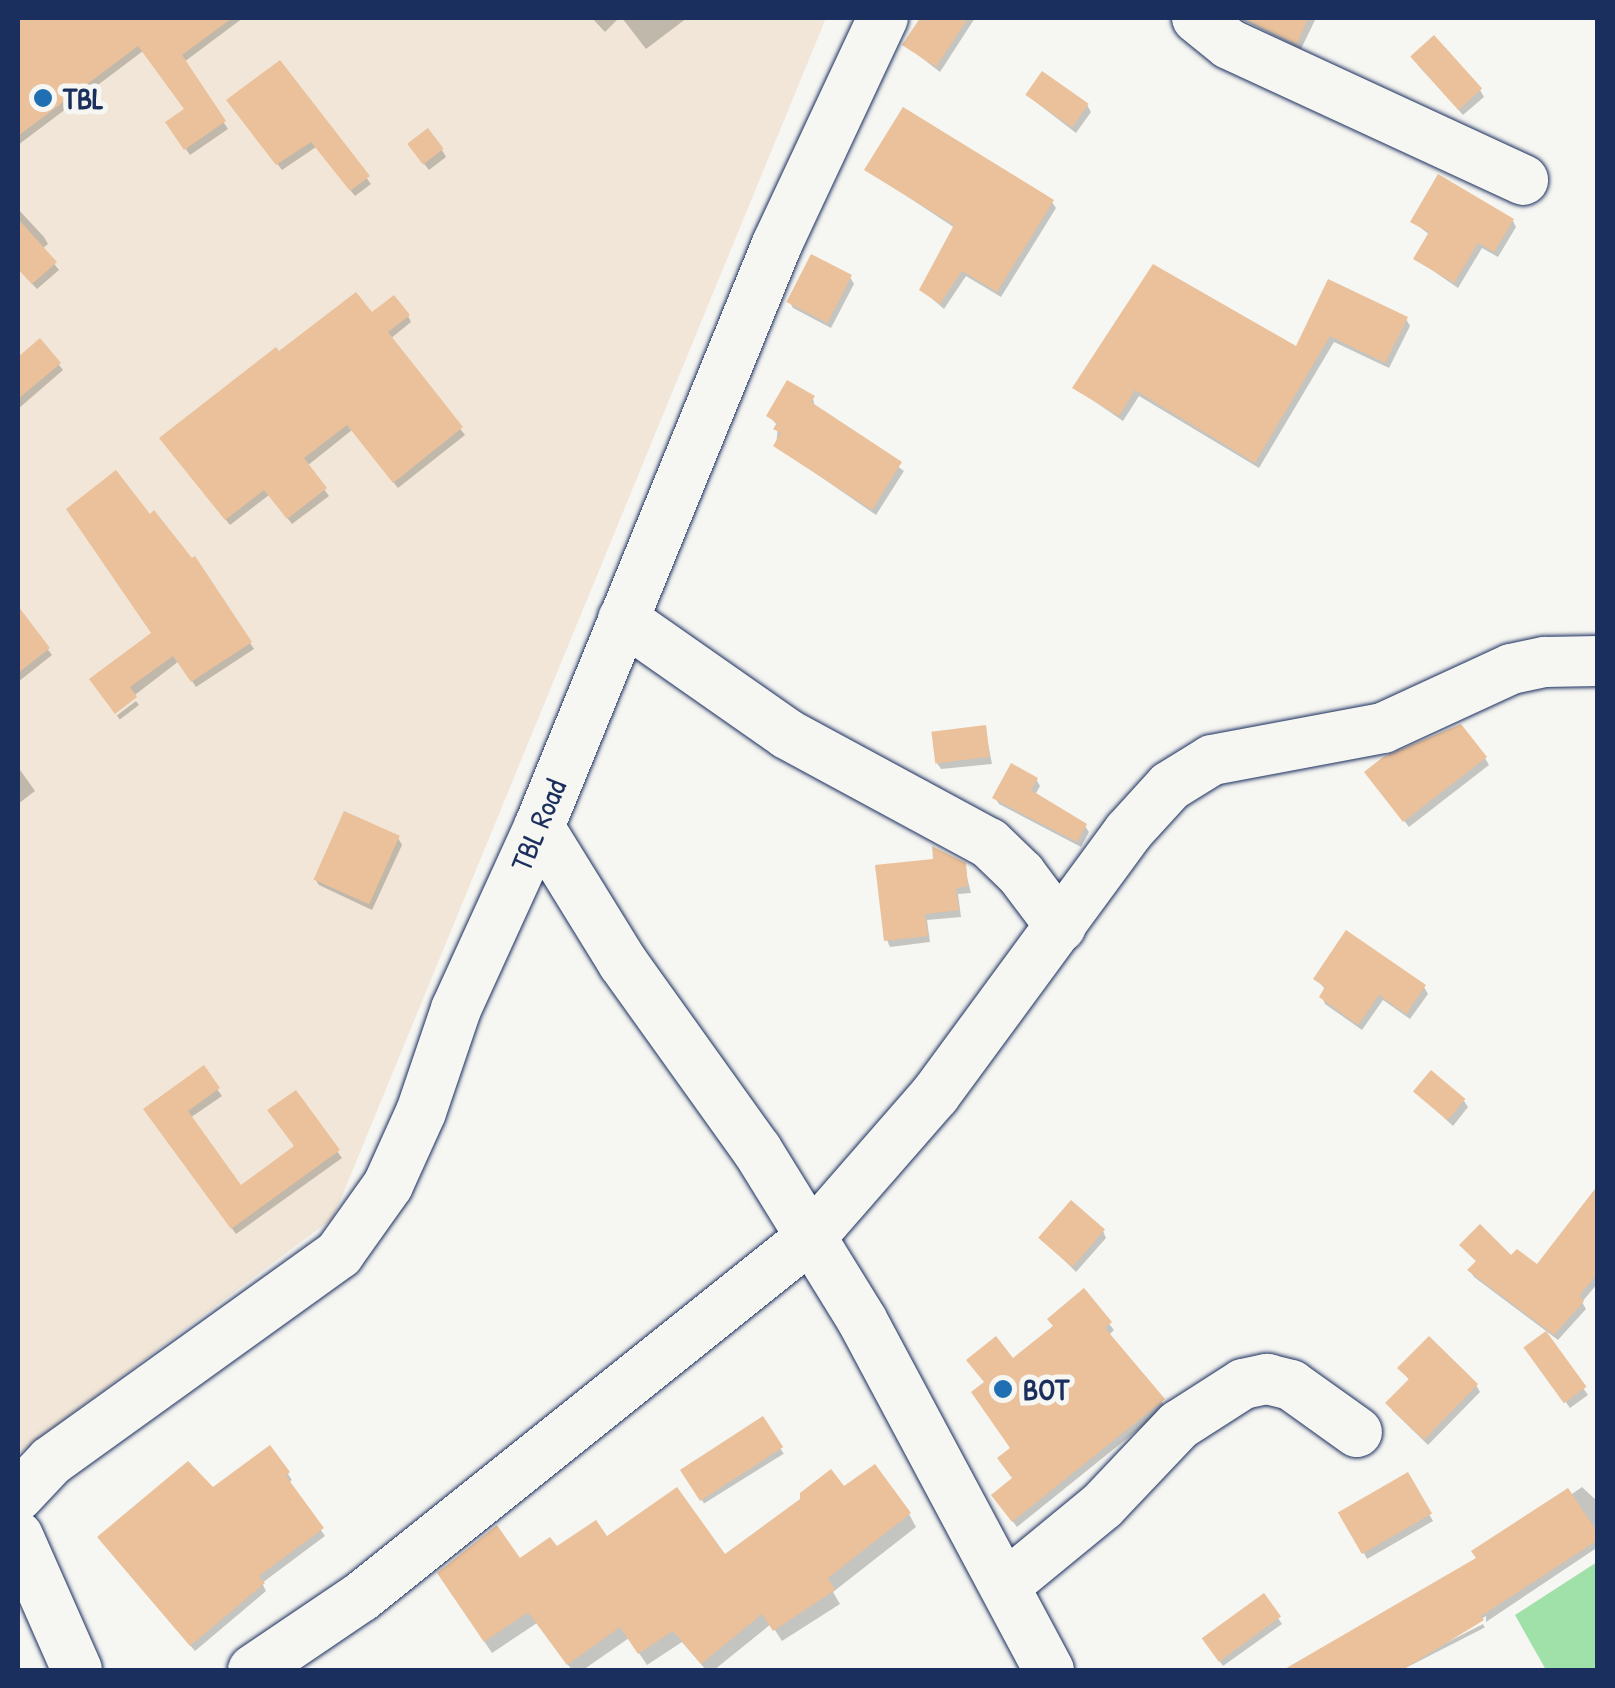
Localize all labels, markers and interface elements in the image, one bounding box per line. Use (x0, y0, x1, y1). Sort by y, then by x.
place label: TBL (63, 80, 103, 116)
marker: TBL (32, 87, 54, 109)
street label: TBL Road (503, 774, 573, 876)
place label: BOT (1023, 1371, 1069, 1407)
marker: BOT (992, 1378, 1014, 1400)

